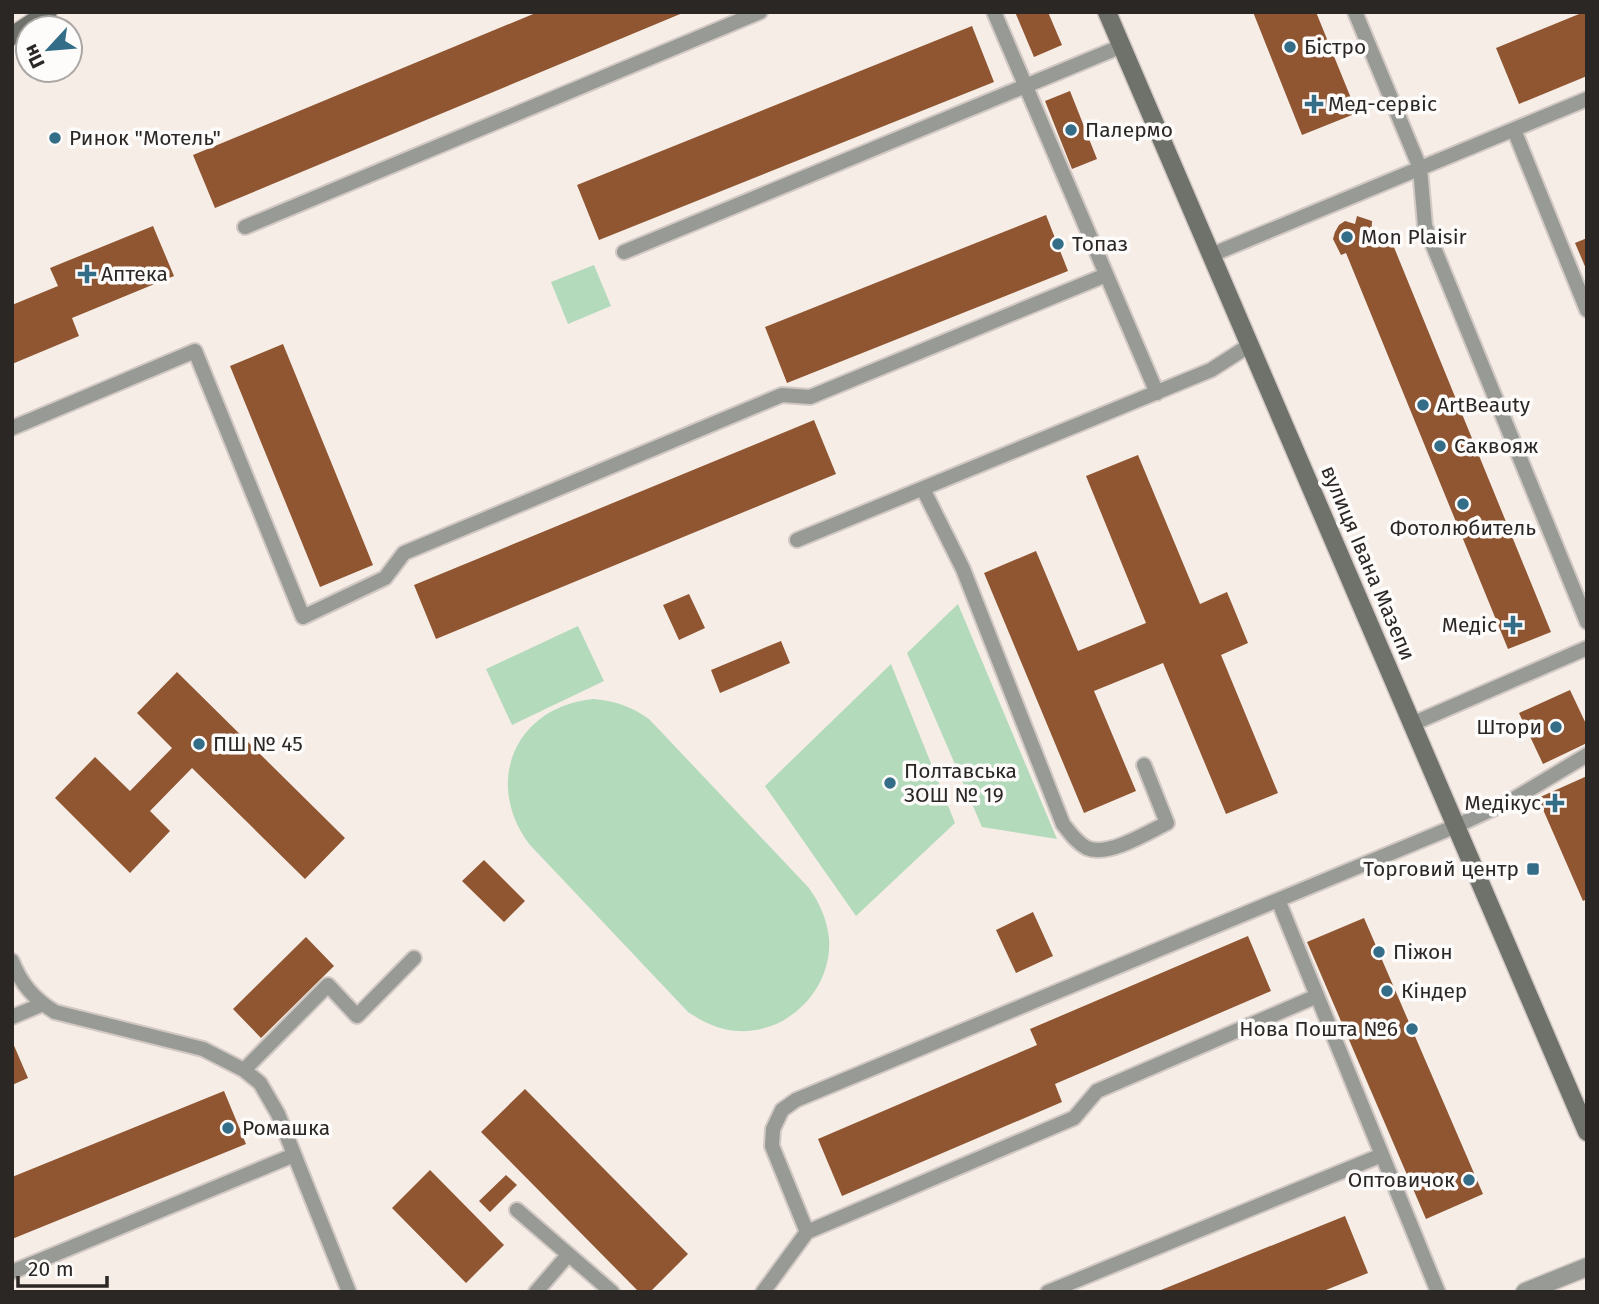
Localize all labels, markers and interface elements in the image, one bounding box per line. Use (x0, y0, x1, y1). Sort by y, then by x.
north arrow (14, 14, 84, 84)
place label: Бістро (1304, 34, 1366, 60)
marker: Бістро (1282, 39, 1298, 55)
text: Пн (19, 41, 50, 72)
place label: Мед-сервіс (1328, 91, 1437, 117)
marker: Мед-сервіс (1306, 96, 1322, 112)
place label: Палермо (1085, 117, 1173, 143)
marker: Палермо (1063, 122, 1079, 138)
place label: Ринок "Мотель" (69, 125, 221, 151)
marker: Ринок "Мотель" (47, 130, 63, 146)
place label: Mon Plaisir (1361, 224, 1467, 250)
marker: Mon Plaisir (1339, 229, 1355, 245)
place label: Топаз (1072, 231, 1128, 257)
marker: Топаз (1050, 236, 1066, 252)
place label: Аптека (101, 261, 168, 287)
marker: Аптека (79, 266, 95, 282)
place label: ArtBeauty (1437, 392, 1531, 418)
marker: ArtBeauty (1415, 397, 1431, 413)
place label: Саквояж (1454, 433, 1538, 459)
marker: Саквояж (1432, 438, 1448, 454)
street label: вулиця Івана Мазепи (1315, 462, 1421, 664)
marker: Фотолюбитель (1455, 496, 1471, 512)
place label: Фотолюбитель (1390, 515, 1536, 541)
place label: Медіс (1442, 612, 1497, 638)
marker: Медіс (1503, 615, 1523, 635)
place label: Штори (1476, 714, 1542, 740)
marker: Штори (1548, 719, 1564, 735)
place label: ПШ № 45 (213, 731, 303, 757)
marker: ПШ № 45 (191, 736, 207, 752)
place label: Полтавська ЗОШ № 19 (904, 758, 1017, 808)
marker: Полтавська ЗОШ № 19 (882, 775, 898, 791)
place label: Медікус (1465, 790, 1541, 816)
marker: Медікус (1547, 795, 1563, 811)
place label: Торговий центр (1363, 856, 1519, 882)
marker: Торговий центр (1525, 861, 1541, 877)
place label: Піжон (1393, 939, 1453, 965)
marker: Піжон (1371, 944, 1387, 960)
place label: Кіндер (1401, 978, 1467, 1004)
marker: Кіндер (1379, 983, 1395, 999)
place label: Нова Пошта №6 (1239, 1016, 1398, 1042)
marker: Нова Пошта №6 (1404, 1021, 1420, 1037)
place label: Ромашка (242, 1115, 330, 1141)
marker: Ромашка (220, 1120, 236, 1136)
place label: Оптовичок (1348, 1167, 1455, 1193)
marker: Оптовичок (1461, 1172, 1477, 1188)
scale bar (18, 1244, 107, 1288)
text: 20 m (28, 1256, 74, 1282)

